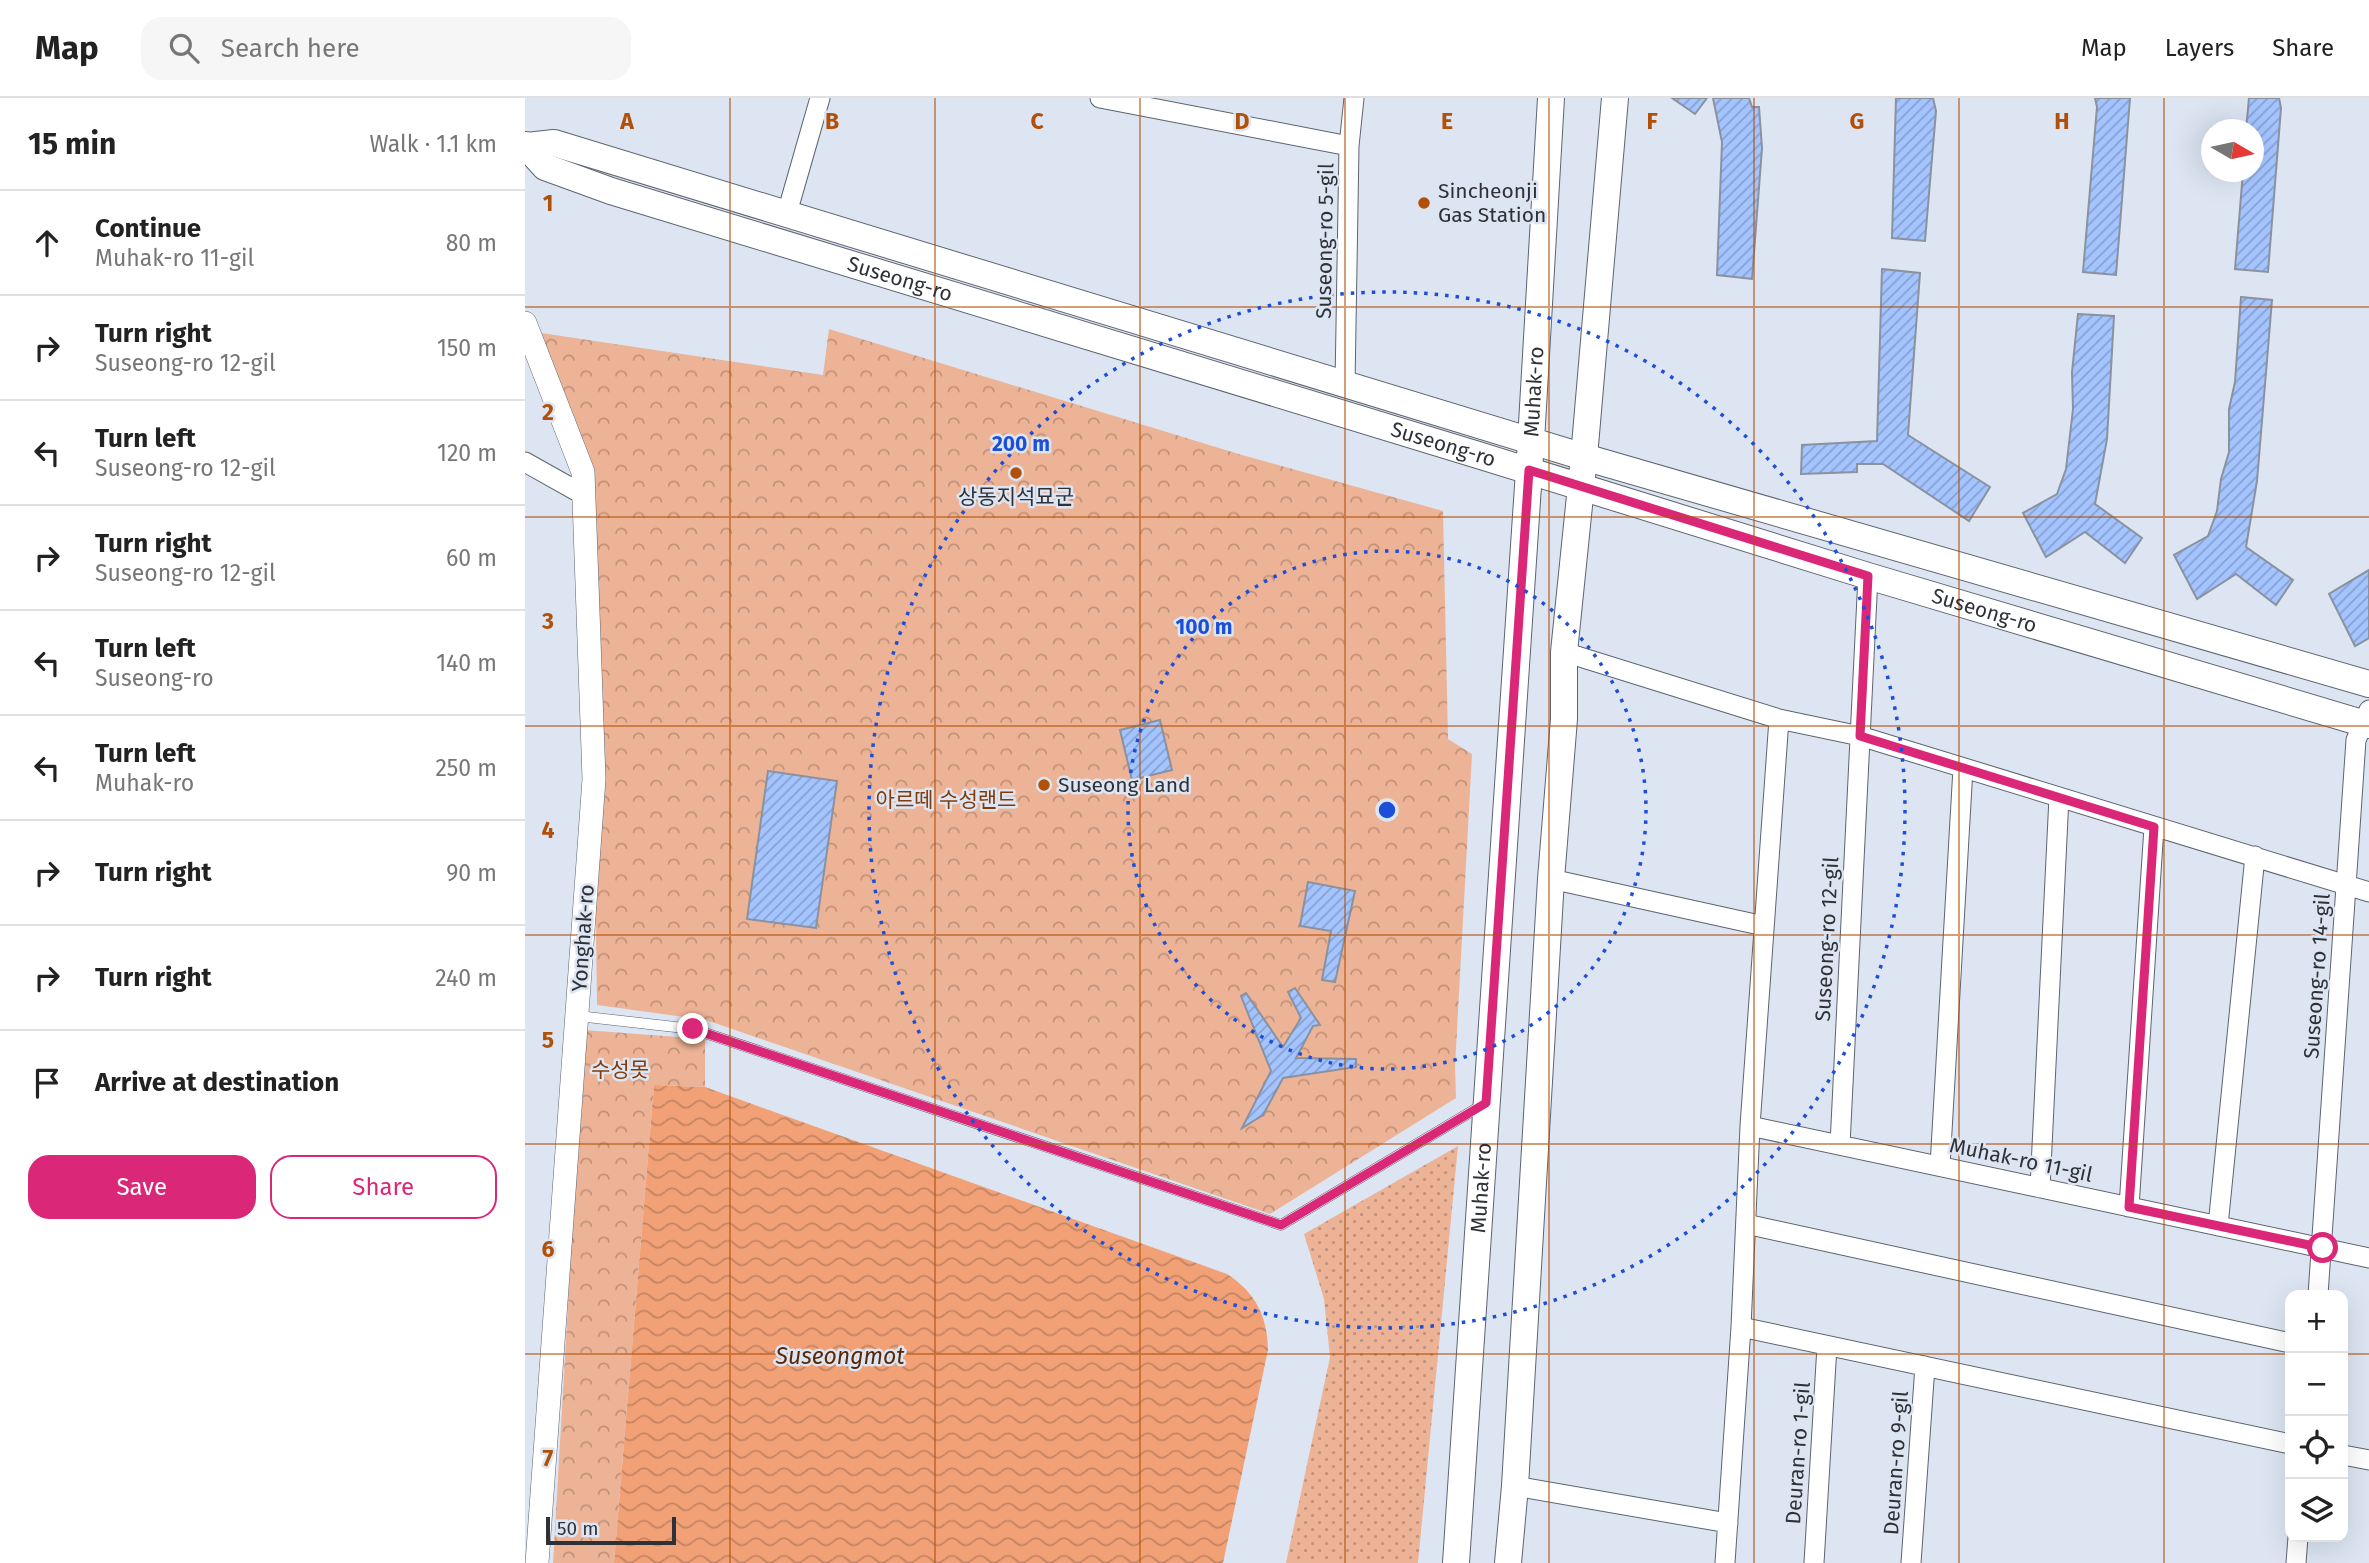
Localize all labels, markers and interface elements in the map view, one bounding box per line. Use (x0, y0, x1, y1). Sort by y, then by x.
search box (141, 17, 631, 80)
text: Map (35, 28, 99, 68)
icon: search (165, 29, 203, 67)
text: Search here (221, 33, 360, 64)
text: Map (2081, 34, 2127, 62)
text: Layers (2165, 34, 2234, 62)
text: Share (2272, 34, 2334, 62)
text: A (619, 107, 634, 135)
text: B (825, 107, 839, 135)
text: C (1030, 107, 1044, 135)
text: D (1235, 107, 1250, 135)
text: E (1441, 107, 1453, 135)
text: F (1646, 107, 1658, 135)
text: G (1850, 107, 1864, 135)
text: H (2054, 107, 2070, 135)
north arrow (2201, 119, 2264, 182)
text: 15 min (28, 126, 116, 162)
text: Walk · 1.1 km (369, 130, 497, 158)
street label: Suseong-ro 5-gil (1311, 163, 1339, 319)
place label: Sincheonji Gas Station (1438, 178, 1546, 228)
text: 1 (543, 189, 553, 217)
marker: Sincheonji Gas Station (1416, 195, 1432, 211)
text: Continue (95, 213, 201, 244)
icon: ahead (28, 224, 66, 262)
text: 80 m (446, 229, 497, 257)
text: Muhak-ro 11-gil (95, 244, 254, 272)
street label: Suseong-ro (844, 251, 956, 307)
text: Turn right (95, 318, 212, 349)
icon: right (28, 329, 66, 367)
text: 150 m (437, 334, 497, 362)
street label: Muhak-ro (1518, 346, 1549, 438)
text: Suseong-ro 12-gil (95, 349, 276, 377)
text: 2 (542, 398, 554, 426)
street label: Suseong-ro (1388, 416, 1499, 473)
text: Turn left (95, 423, 196, 454)
text: 200 m (992, 431, 1050, 457)
icon: left (28, 434, 66, 472)
text: 120 m (437, 439, 497, 467)
text: Suseong-ro 12-gil (95, 454, 276, 482)
marker: 상동지석묘군 (1008, 465, 1024, 481)
place label: 상동지석묘군 (958, 484, 1074, 510)
text: Turn right (95, 528, 212, 559)
icon: right (28, 539, 66, 577)
text: 60 m (446, 544, 497, 572)
text: Suseong-ro 12-gil (95, 559, 276, 587)
street label: Suseong-ro (1929, 583, 2040, 639)
text: 3 (541, 607, 554, 635)
text: 100 m (1175, 614, 1233, 640)
text: Turn left (95, 633, 196, 664)
icon: left (28, 644, 66, 682)
text: 140 m (436, 649, 497, 677)
text: Suseong-ro (95, 664, 214, 692)
text: Turn left (95, 738, 196, 769)
icon: left (28, 749, 66, 787)
text: 250 m (435, 754, 497, 782)
text: Muhak-ro (95, 769, 194, 797)
place label: Suseong Land (1058, 772, 1191, 798)
marker: Suseong Land (1036, 777, 1052, 793)
park label: 아르떼 수성랜드 (876, 787, 1016, 813)
centre of rings (1375, 798, 1399, 822)
text: 4 (542, 816, 555, 844)
icon: right (28, 854, 66, 892)
street label: Suseong-ro 12-gil (1810, 856, 1844, 1022)
text: Turn right (95, 857, 212, 888)
text: 90 m (446, 859, 497, 887)
street label: Yonghak-ro (566, 883, 600, 993)
street label: Suseong-ro 14-gil (2298, 892, 2336, 1060)
icon: right (28, 959, 66, 997)
text: Turn right (95, 962, 212, 993)
text: 240 m (435, 964, 497, 992)
route end (677, 1013, 708, 1044)
text: 5 (542, 1026, 554, 1054)
park label: 수성못 (591, 1057, 649, 1083)
icon: arrive (28, 1064, 66, 1102)
text: Arrive at destination (95, 1067, 339, 1098)
street label: Muhak-ro 11-gil (1947, 1132, 2095, 1188)
street label: Muhak-ro (1465, 1142, 1497, 1234)
button: Save (28, 1155, 256, 1219)
button: Share (270, 1155, 497, 1219)
route start (2307, 1232, 2338, 1263)
text: 6 (542, 1235, 555, 1263)
map controls (2285, 1290, 2348, 1542)
button: + (2285, 1290, 2348, 1353)
water label: Suseongmot (775, 1342, 905, 1370)
button: − (2285, 1353, 2348, 1416)
street label: Deuran-ro 1-gil (1780, 1381, 1816, 1525)
street label: Deuran-ro 9-gil (1878, 1390, 1914, 1536)
button: locate (2285, 1416, 2348, 1479)
text: 7 (543, 1444, 554, 1472)
button: layers (2285, 1479, 2348, 1542)
scale bar (546, 1514, 675, 1546)
text: 50 m (557, 1517, 598, 1540)

